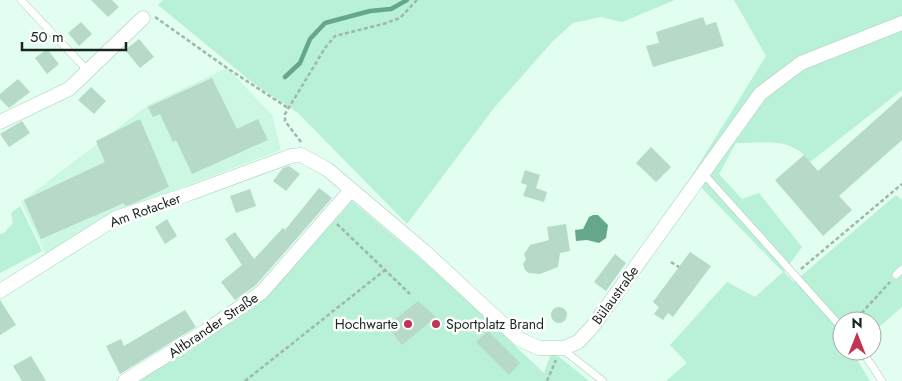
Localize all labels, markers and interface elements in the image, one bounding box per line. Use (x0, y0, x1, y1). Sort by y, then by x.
scale bar (22, 20, 126, 52)
text: 50 m (30, 26, 64, 48)
street label: Am Rotacker (107, 188, 184, 232)
street label: Bülaustraße (587, 262, 643, 328)
street label: Altbrander Straße (164, 287, 262, 363)
north arrow (832, 311, 882, 361)
text: N (851, 313, 863, 333)
place label: Hochwarte (335, 314, 398, 334)
place label: Sportplatz Brand (446, 314, 544, 334)
marker: Hochwarte (402, 318, 414, 330)
marker: Sportplatz Brand (430, 318, 442, 330)

